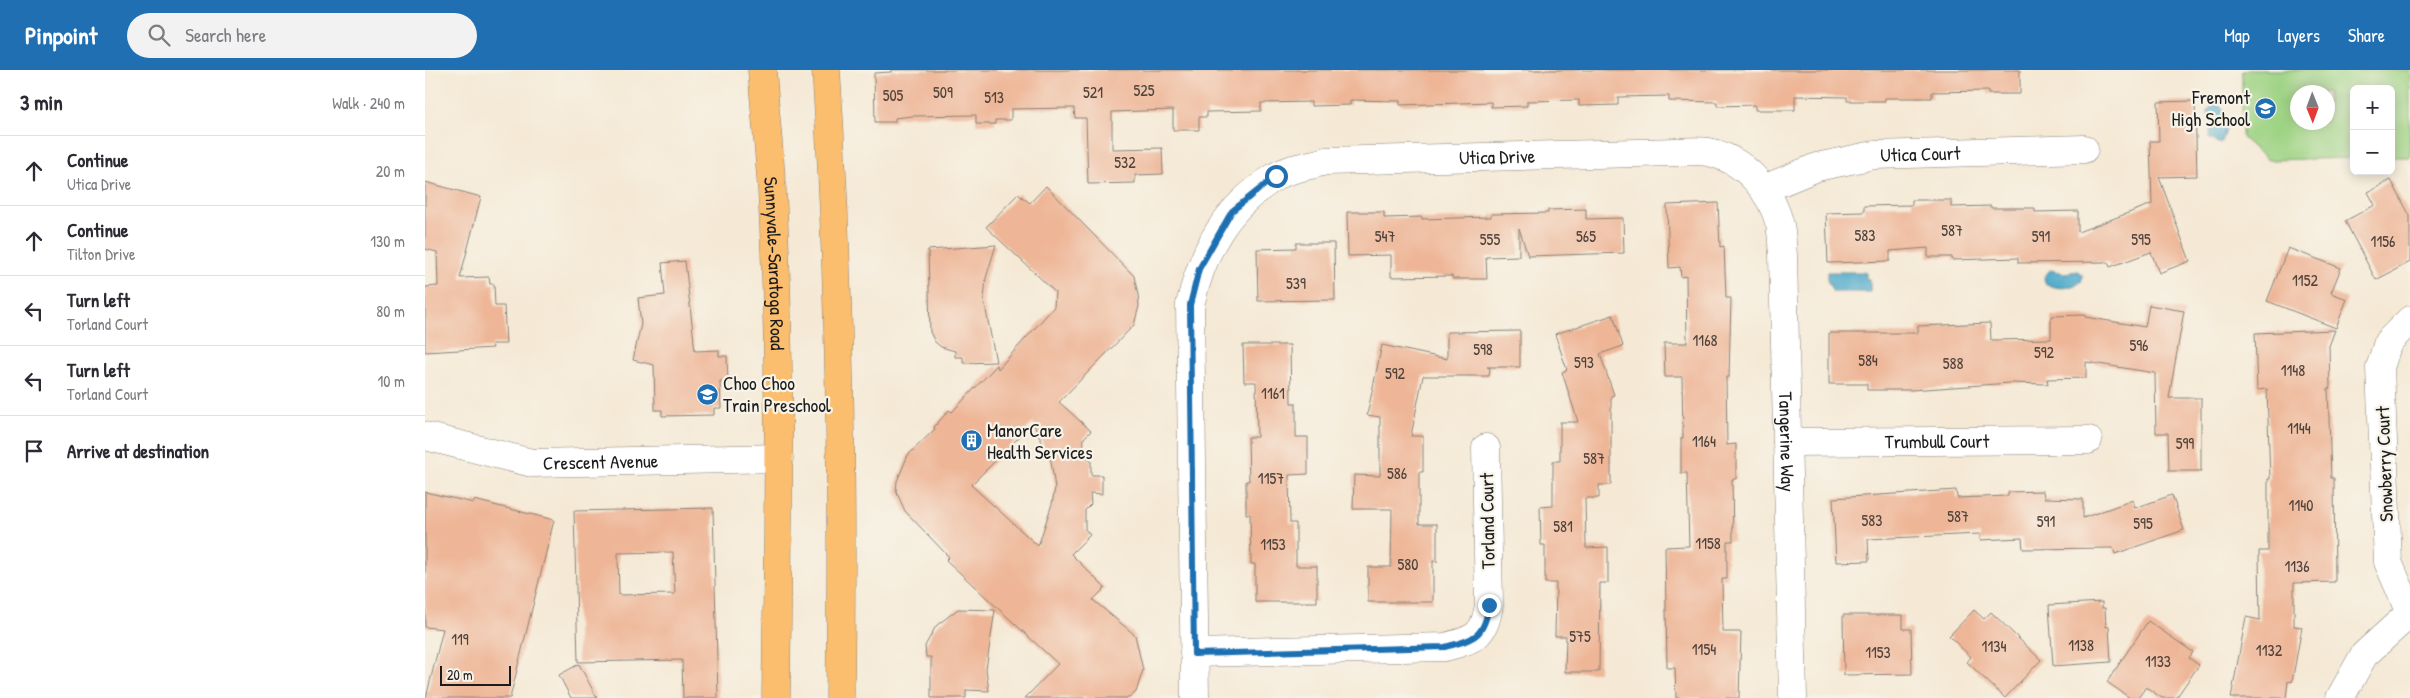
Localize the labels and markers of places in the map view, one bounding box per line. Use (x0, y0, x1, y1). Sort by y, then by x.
place label: Fremont High School (2172, 84, 2251, 132)
school or university icon: Fremont High School (2254, 96, 2278, 120)
place label: Choo Choo Train Preschool (723, 370, 832, 418)
school or university icon: Choo Choo Train Preschool (695, 382, 719, 406)
place label: ManorCare Health Services (987, 417, 1093, 465)
building icon: ManorCare Health Services (959, 429, 983, 453)

